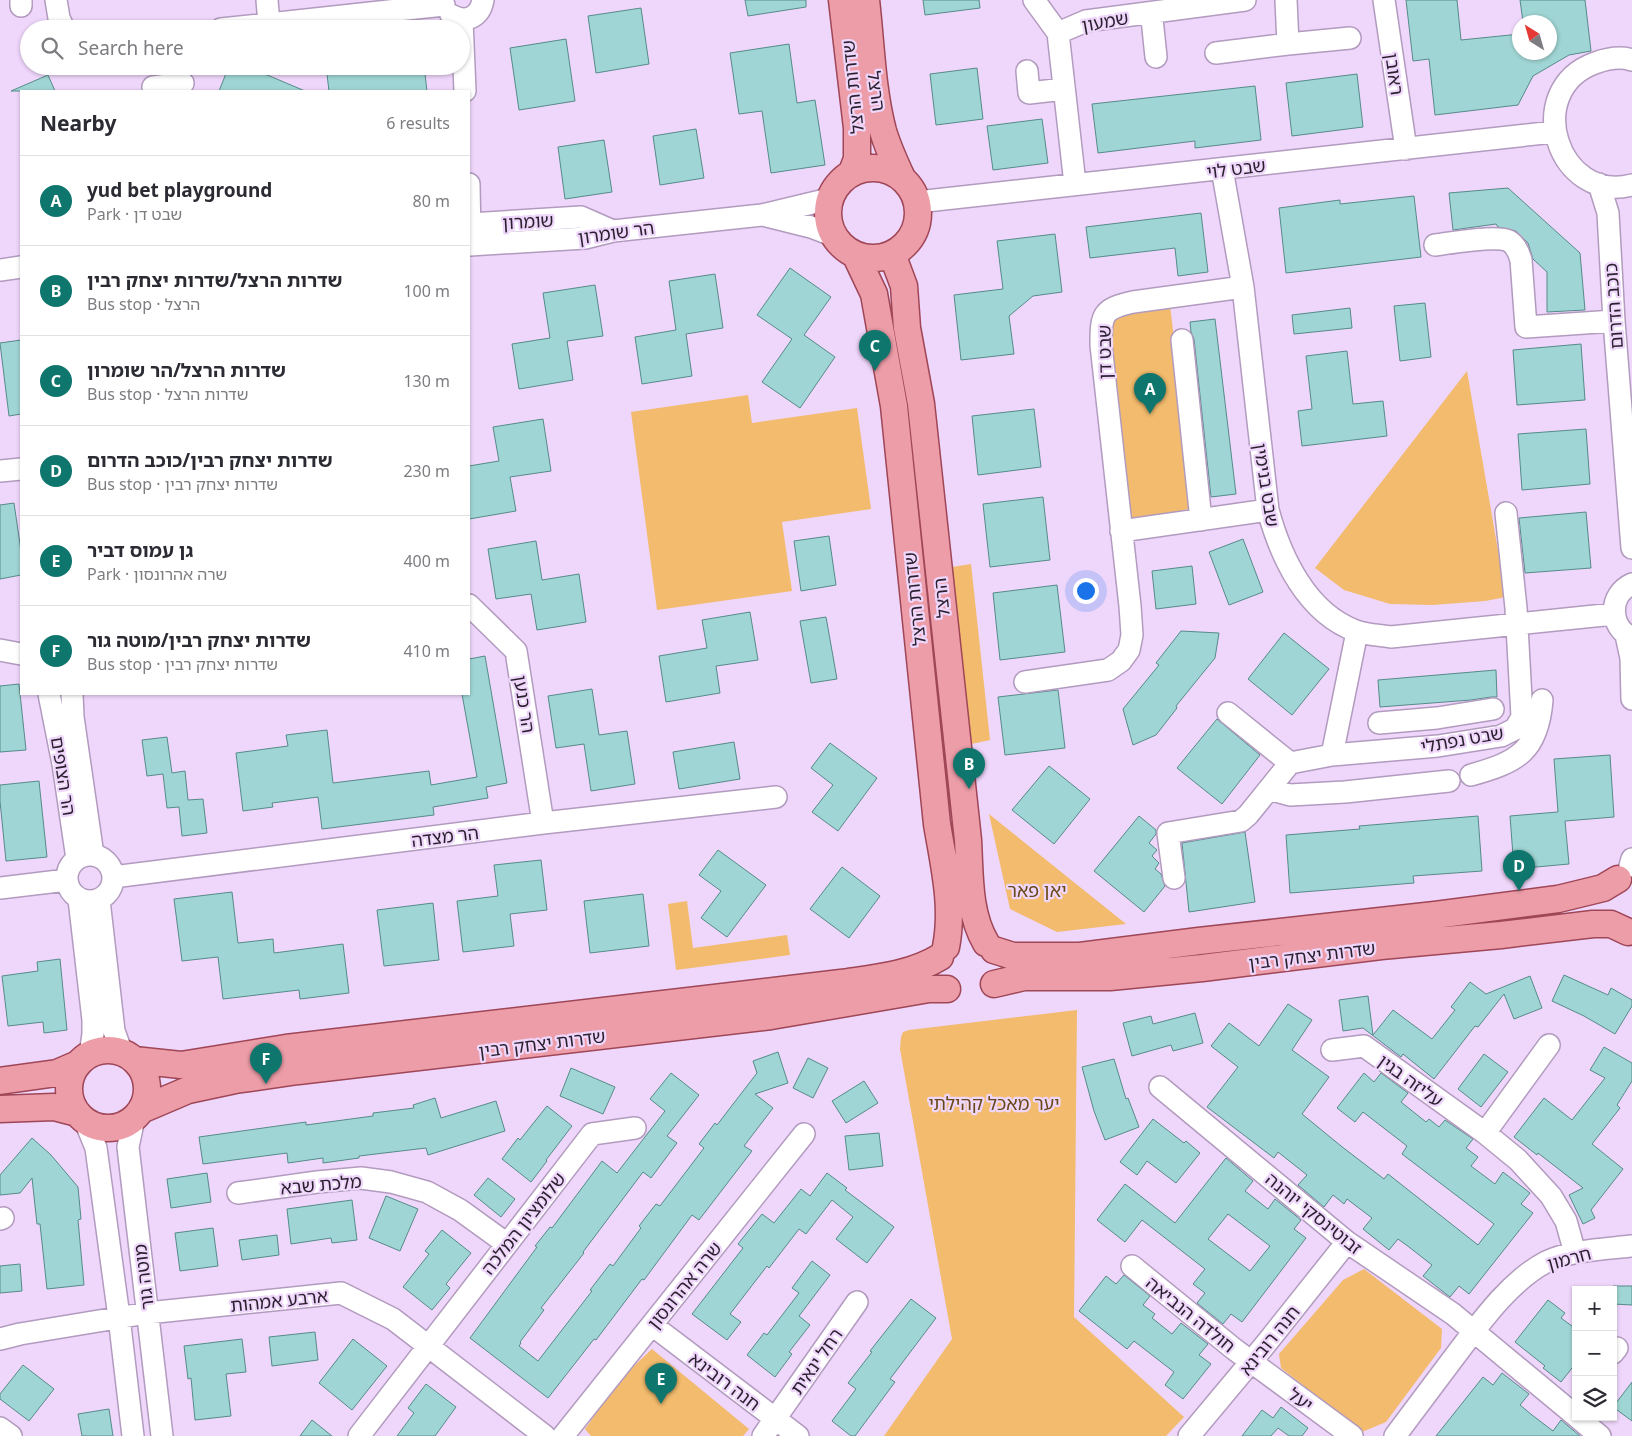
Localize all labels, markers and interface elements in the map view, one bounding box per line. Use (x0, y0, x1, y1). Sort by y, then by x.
street label: שמעון (1080, 5, 1130, 37)
north arrow (1512, 15, 1557, 60)
search box (20, 20, 470, 75)
icon: search (38, 34, 66, 62)
text: Search here (78, 35, 184, 61)
street label: שדרות הרצל (835, 39, 869, 135)
street label: ראובן (1380, 51, 1410, 97)
street label: הרצל (862, 69, 892, 113)
text: Nearby (40, 109, 116, 137)
text: 6 results (386, 112, 450, 134)
street label: שבט לוי (1205, 152, 1267, 184)
text: yud bet playground (87, 177, 272, 203)
text: A (50, 190, 62, 212)
text: 80 m (413, 190, 450, 212)
text: Park · שבט דן (87, 203, 182, 225)
street label: שומרון (502, 208, 554, 234)
street label: הר שומרון (576, 215, 656, 249)
street label: כוכב הדרום (1598, 262, 1628, 350)
text: שדרות הרצל/שדרות יצחק רבין (87, 267, 342, 293)
text: B (51, 280, 61, 302)
text: 100 m (403, 280, 450, 302)
text: Bus stop · הרצל (87, 293, 200, 315)
street label: שבט דן (1092, 324, 1116, 380)
pin: C (859, 330, 891, 371)
text: שדרות הרצל/הר שומרון (87, 357, 286, 383)
text: C (51, 370, 61, 392)
text: 130 m (403, 370, 450, 392)
pin: A (1134, 373, 1166, 414)
text: Bus stop · שדרות הרצל (87, 383, 248, 405)
street label: שבט בנימין (1249, 442, 1285, 528)
text: שדרות יצחק רבין/כוכב הדרום (87, 447, 333, 473)
text: D (50, 460, 62, 482)
text: 230 m (403, 460, 450, 482)
text: Bus stop · שדרות יצחק רבין (87, 473, 278, 495)
text: גן עמוס דביר (87, 537, 193, 563)
text: E (52, 550, 60, 572)
text: 400 m (403, 550, 450, 572)
street label: שדרות הרצל (897, 551, 931, 647)
text: Park · שרה אהרונסון (87, 563, 227, 585)
street label: הרצל (927, 577, 955, 619)
your location (1073, 578, 1099, 604)
text: שדרות יצחק רבין/מוטה גור (87, 627, 311, 653)
text: F (52, 640, 60, 662)
text: 410 m (403, 640, 450, 662)
text: Bus stop · שדרות יצחק רבין (87, 653, 278, 675)
street label: הר כנען (509, 673, 541, 735)
street label: שבט נפתלי (1419, 720, 1505, 758)
street label: הר הצופים (46, 735, 82, 817)
pin: B (953, 748, 985, 789)
street label: הר מצדה (410, 820, 480, 852)
pin: D (1503, 850, 1535, 891)
park label: יאן פאר (1008, 878, 1066, 902)
street label: שדרות יצחק רבין (1247, 935, 1377, 975)
street label: שדרות יצחק רבין (477, 1023, 607, 1063)
pin: F (250, 1043, 282, 1084)
street label: עליזה בגין (1374, 1048, 1448, 1112)
park label: יער מאכל קהילתי (928, 1091, 1060, 1115)
street label: שלומציון המלכה (476, 1167, 570, 1279)
street label: זבוטינסקי יוהנה (1261, 1167, 1367, 1259)
street label: מלכת שבא (279, 1168, 363, 1200)
street label: שרה אהרונסון (641, 1236, 727, 1334)
street label: חרמון (1544, 1241, 1594, 1275)
street label: מוטה גור (127, 1243, 159, 1311)
street label: חולדה הנביאה (1141, 1271, 1241, 1357)
street label: ארבע אמהות (229, 1283, 329, 1317)
map controls (1572, 1286, 1617, 1421)
button: + (1572, 1286, 1617, 1331)
street label: חנה רובינא (1233, 1300, 1305, 1380)
street label: רחל ינאית (784, 1323, 848, 1399)
button: − (1572, 1331, 1617, 1376)
street label: חנה רובינא (685, 1346, 765, 1416)
pin: E (645, 1363, 677, 1404)
button: layers (1572, 1376, 1617, 1421)
street label: יעל (1284, 1382, 1318, 1416)

